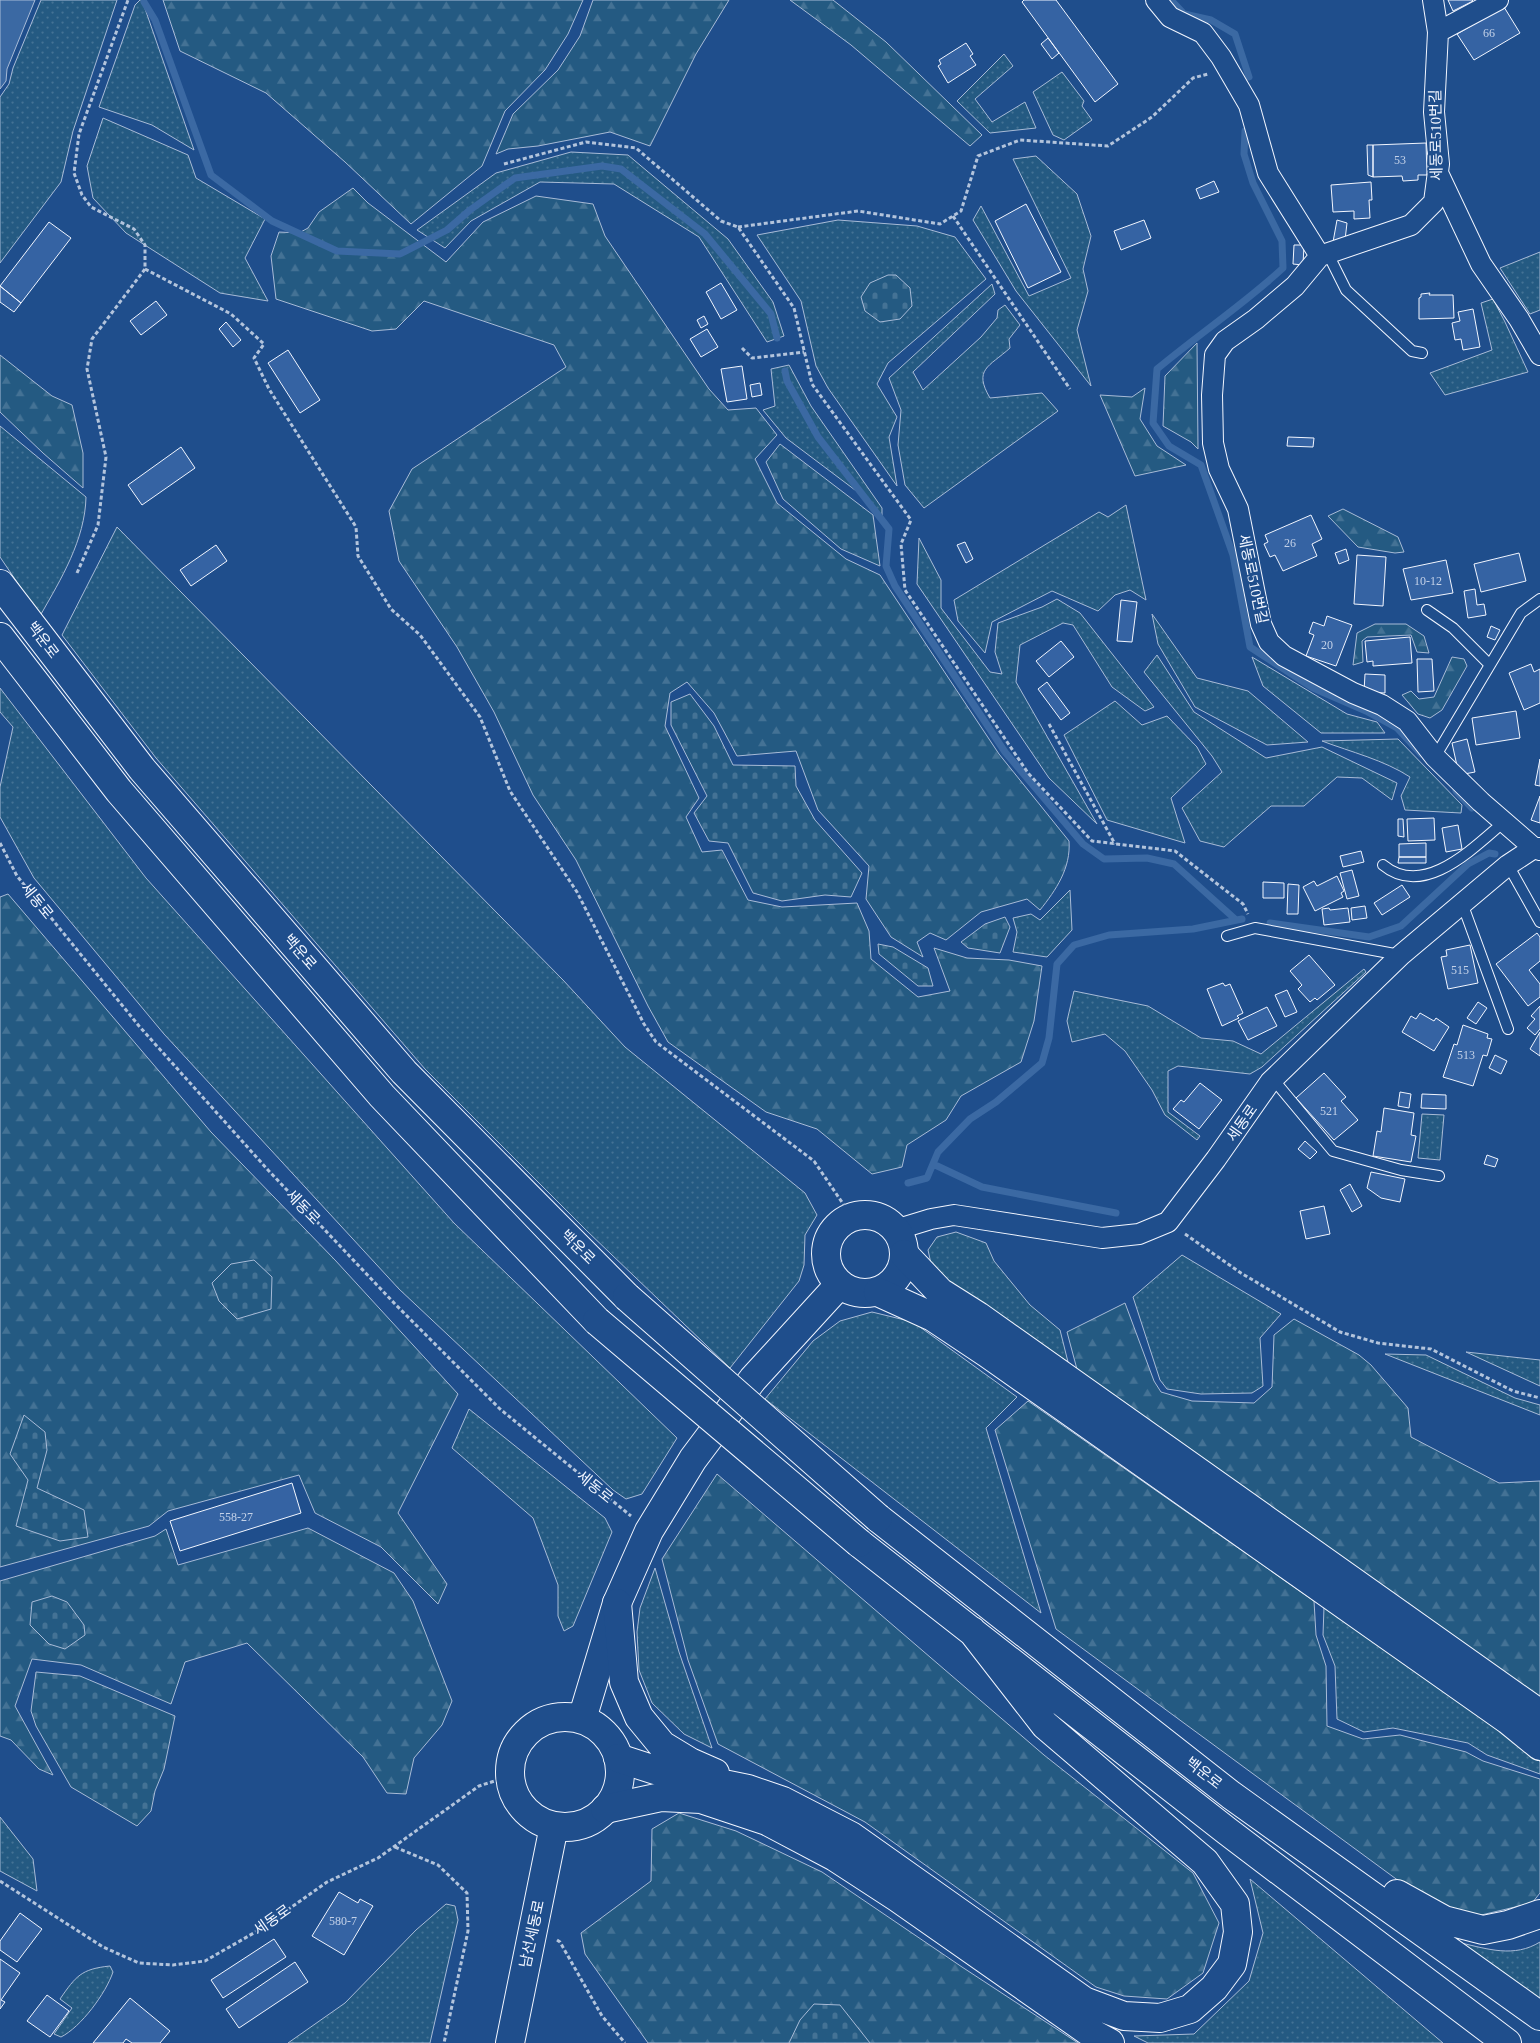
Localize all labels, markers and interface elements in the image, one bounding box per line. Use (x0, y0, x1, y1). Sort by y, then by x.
house number: 66 (1483, 26, 1495, 40)
street label: 세동로510번길 (1427, 89, 1445, 181)
house number: 53 (1394, 153, 1406, 167)
street label: 세동로510번길 (1236, 533, 1270, 625)
house number: 26 (1284, 536, 1296, 550)
house number: 10-12 (1414, 574, 1442, 588)
street label: 백운로 (24, 619, 62, 661)
house number: 20 (1321, 638, 1333, 652)
street label: 세동로 (18, 880, 56, 922)
street label: 백운로 (280, 931, 320, 973)
house number: 515 (1451, 963, 1469, 977)
house number: 513 (1457, 1048, 1475, 1062)
street label: 세동로 (1224, 1101, 1260, 1145)
house number: 521 (1320, 1104, 1338, 1118)
street label: 세동로 (283, 1187, 323, 1227)
street label: 백운로 (558, 1227, 598, 1267)
street label: 세동로 (574, 1468, 616, 1506)
house number: 558-27 (219, 1510, 253, 1524)
street label: 백운로 (1183, 1754, 1225, 1792)
street label: 남선세동로 (517, 1899, 547, 1969)
street label: 세동로 (250, 1902, 294, 1938)
house number: 580-7 (329, 1914, 357, 1928)

